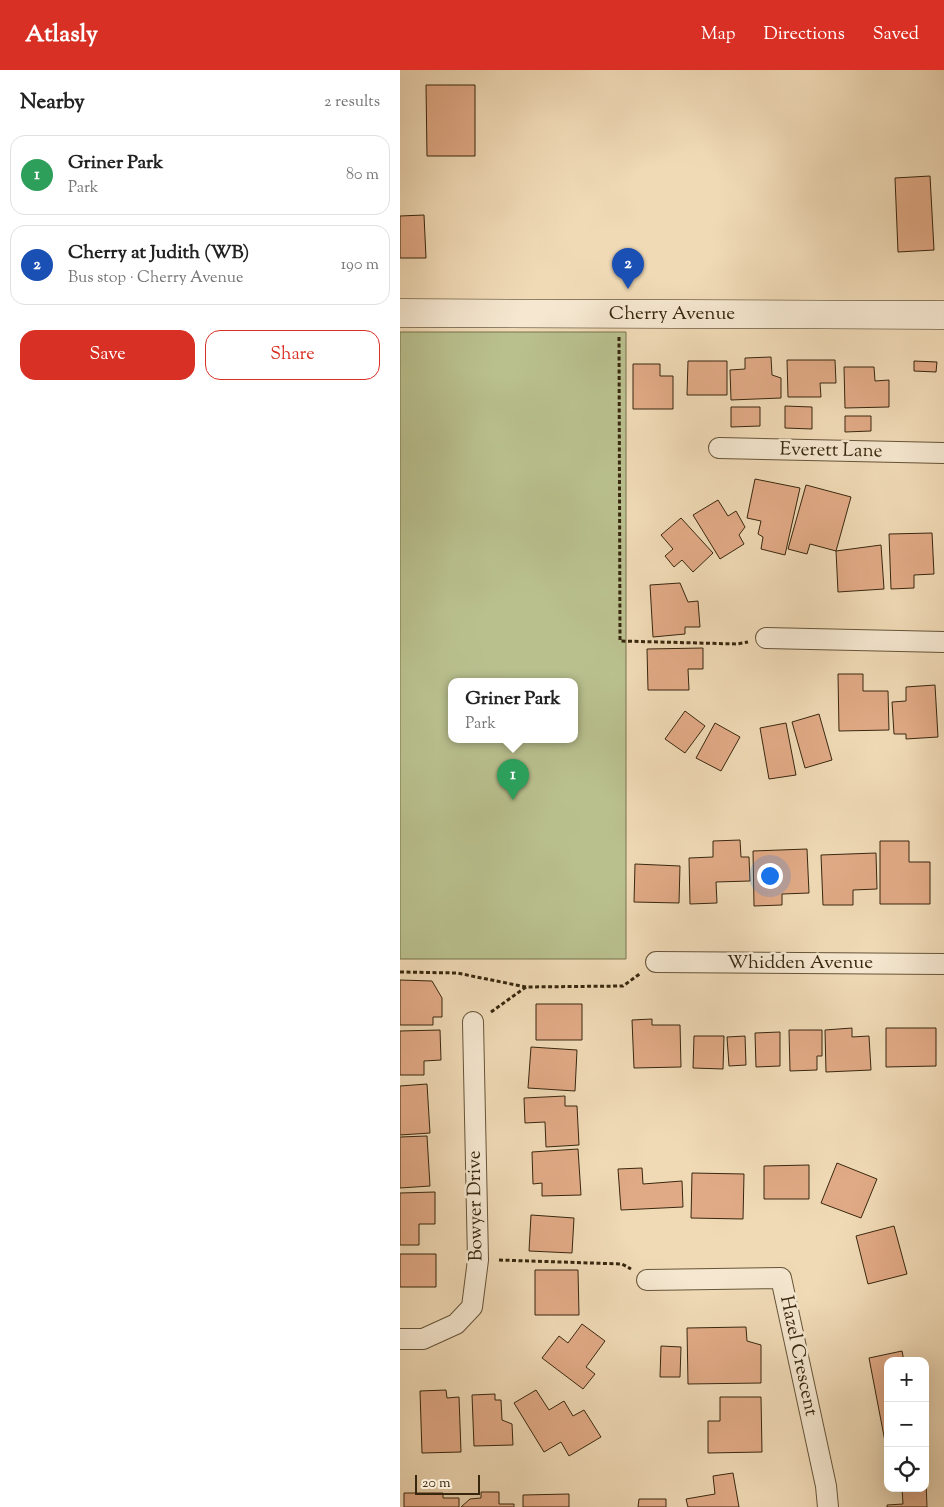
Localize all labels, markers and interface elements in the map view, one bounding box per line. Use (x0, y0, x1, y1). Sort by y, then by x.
text: Atlasly (25, 18, 98, 52)
text: Map (701, 22, 736, 48)
text: Directions (764, 22, 845, 48)
text: Saved (873, 22, 919, 48)
text: Nearby (20, 88, 85, 118)
text: 2 results (324, 91, 380, 114)
text: Griner Park (68, 150, 163, 177)
text: 1 (34, 164, 40, 187)
text: 80 m (346, 164, 379, 187)
text: Park (68, 177, 99, 200)
text: Cherry at Judith (WB) (68, 240, 249, 267)
pin: 2 (612, 248, 644, 289)
text: 2 (33, 254, 41, 277)
text: 190 m (341, 254, 379, 277)
text: Bus stop · Cherry Avenue (68, 267, 244, 290)
street label: Cherry Avenue (609, 301, 735, 328)
button: Save (20, 330, 195, 380)
button: Share (205, 330, 380, 380)
street label: Everett Lane (779, 437, 883, 465)
popup (448, 678, 578, 743)
text: Griner Park (465, 686, 561, 713)
text: Park (465, 713, 496, 736)
pin: 1 (497, 759, 529, 800)
your location (757, 863, 783, 889)
street label: Whidden Avenue (727, 950, 873, 977)
street label: Bowyer Drive (462, 1150, 490, 1262)
street label: Hazel Crescent (772, 1293, 824, 1419)
map controls (884, 1357, 929, 1492)
button: + (884, 1357, 929, 1402)
button: − (884, 1402, 929, 1447)
button: locate (884, 1447, 929, 1492)
scale bar (415, 1472, 480, 1495)
text: 20 m (422, 1474, 451, 1494)

